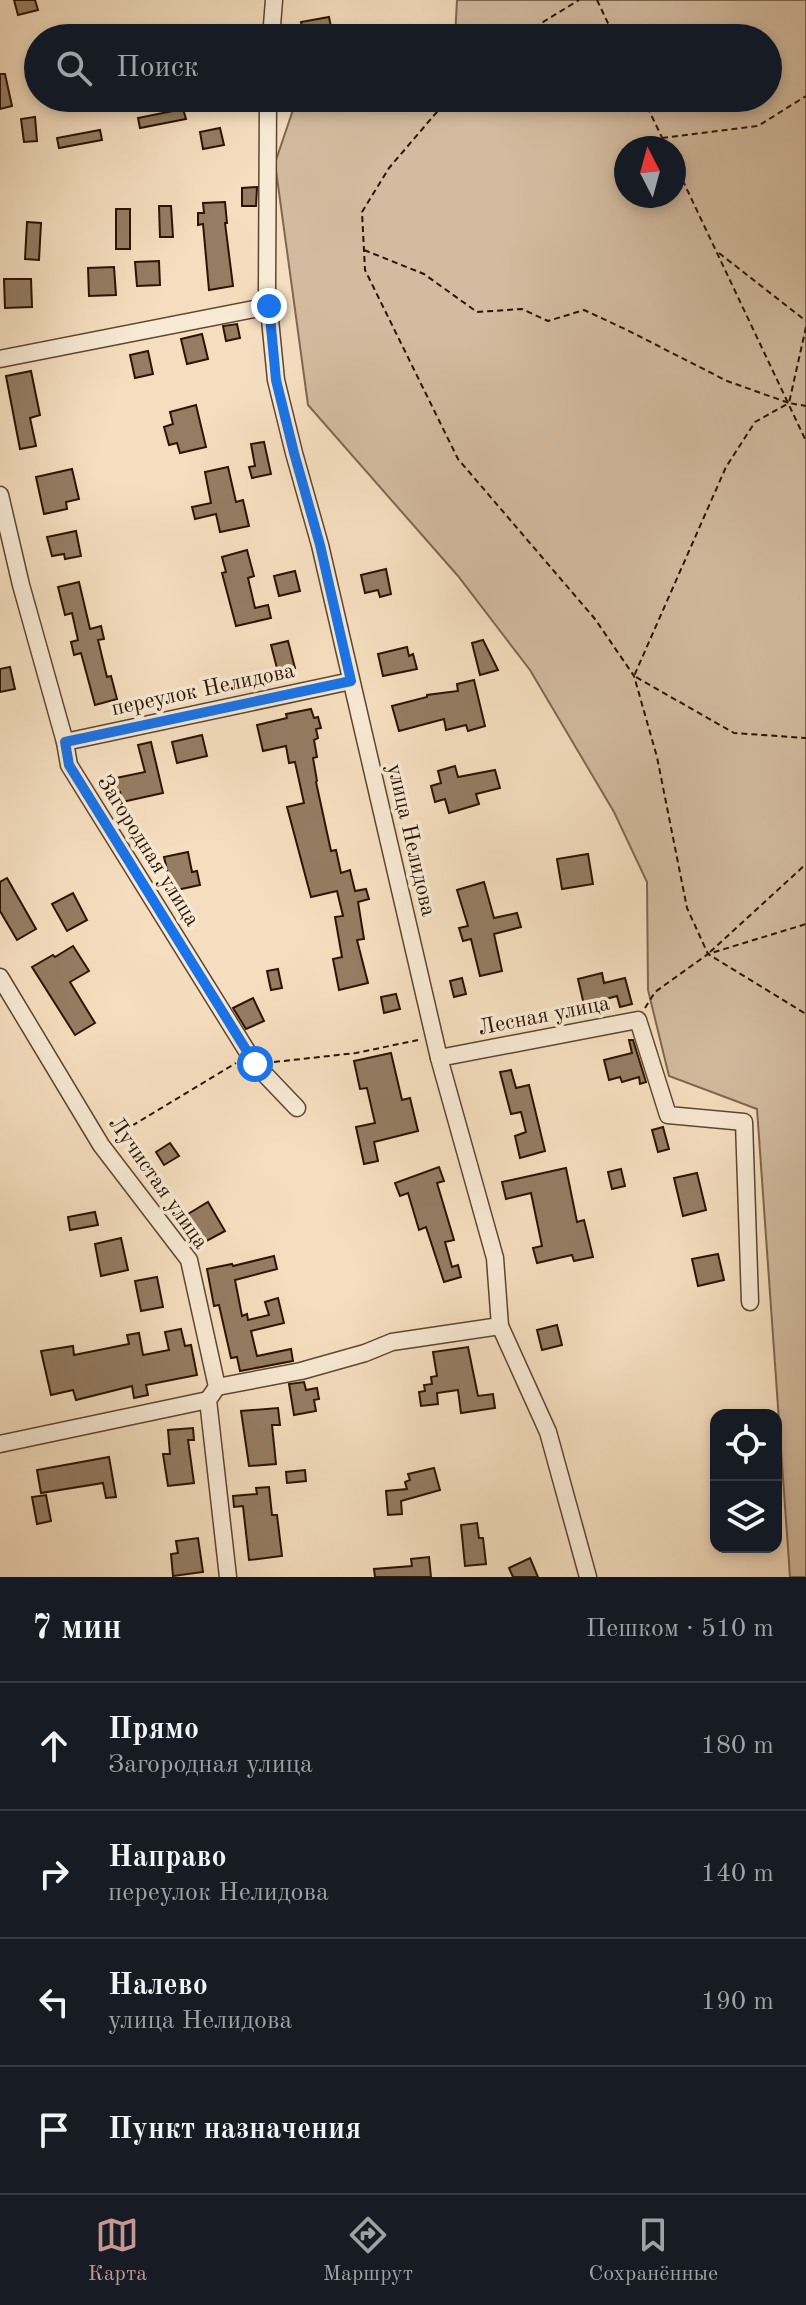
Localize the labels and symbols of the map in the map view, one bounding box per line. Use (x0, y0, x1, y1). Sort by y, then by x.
north arrow (614, 136, 686, 208)
route end (251, 288, 287, 324)
street label: переулок Нелидова (109, 660, 297, 720)
street label: улица Нелидова (383, 762, 439, 919)
street label: Загородная улица (93, 772, 203, 930)
street label: Лесная улица (476, 992, 612, 1040)
route start (237, 1046, 273, 1082)
street label: Лучистая улица (104, 1113, 212, 1253)

